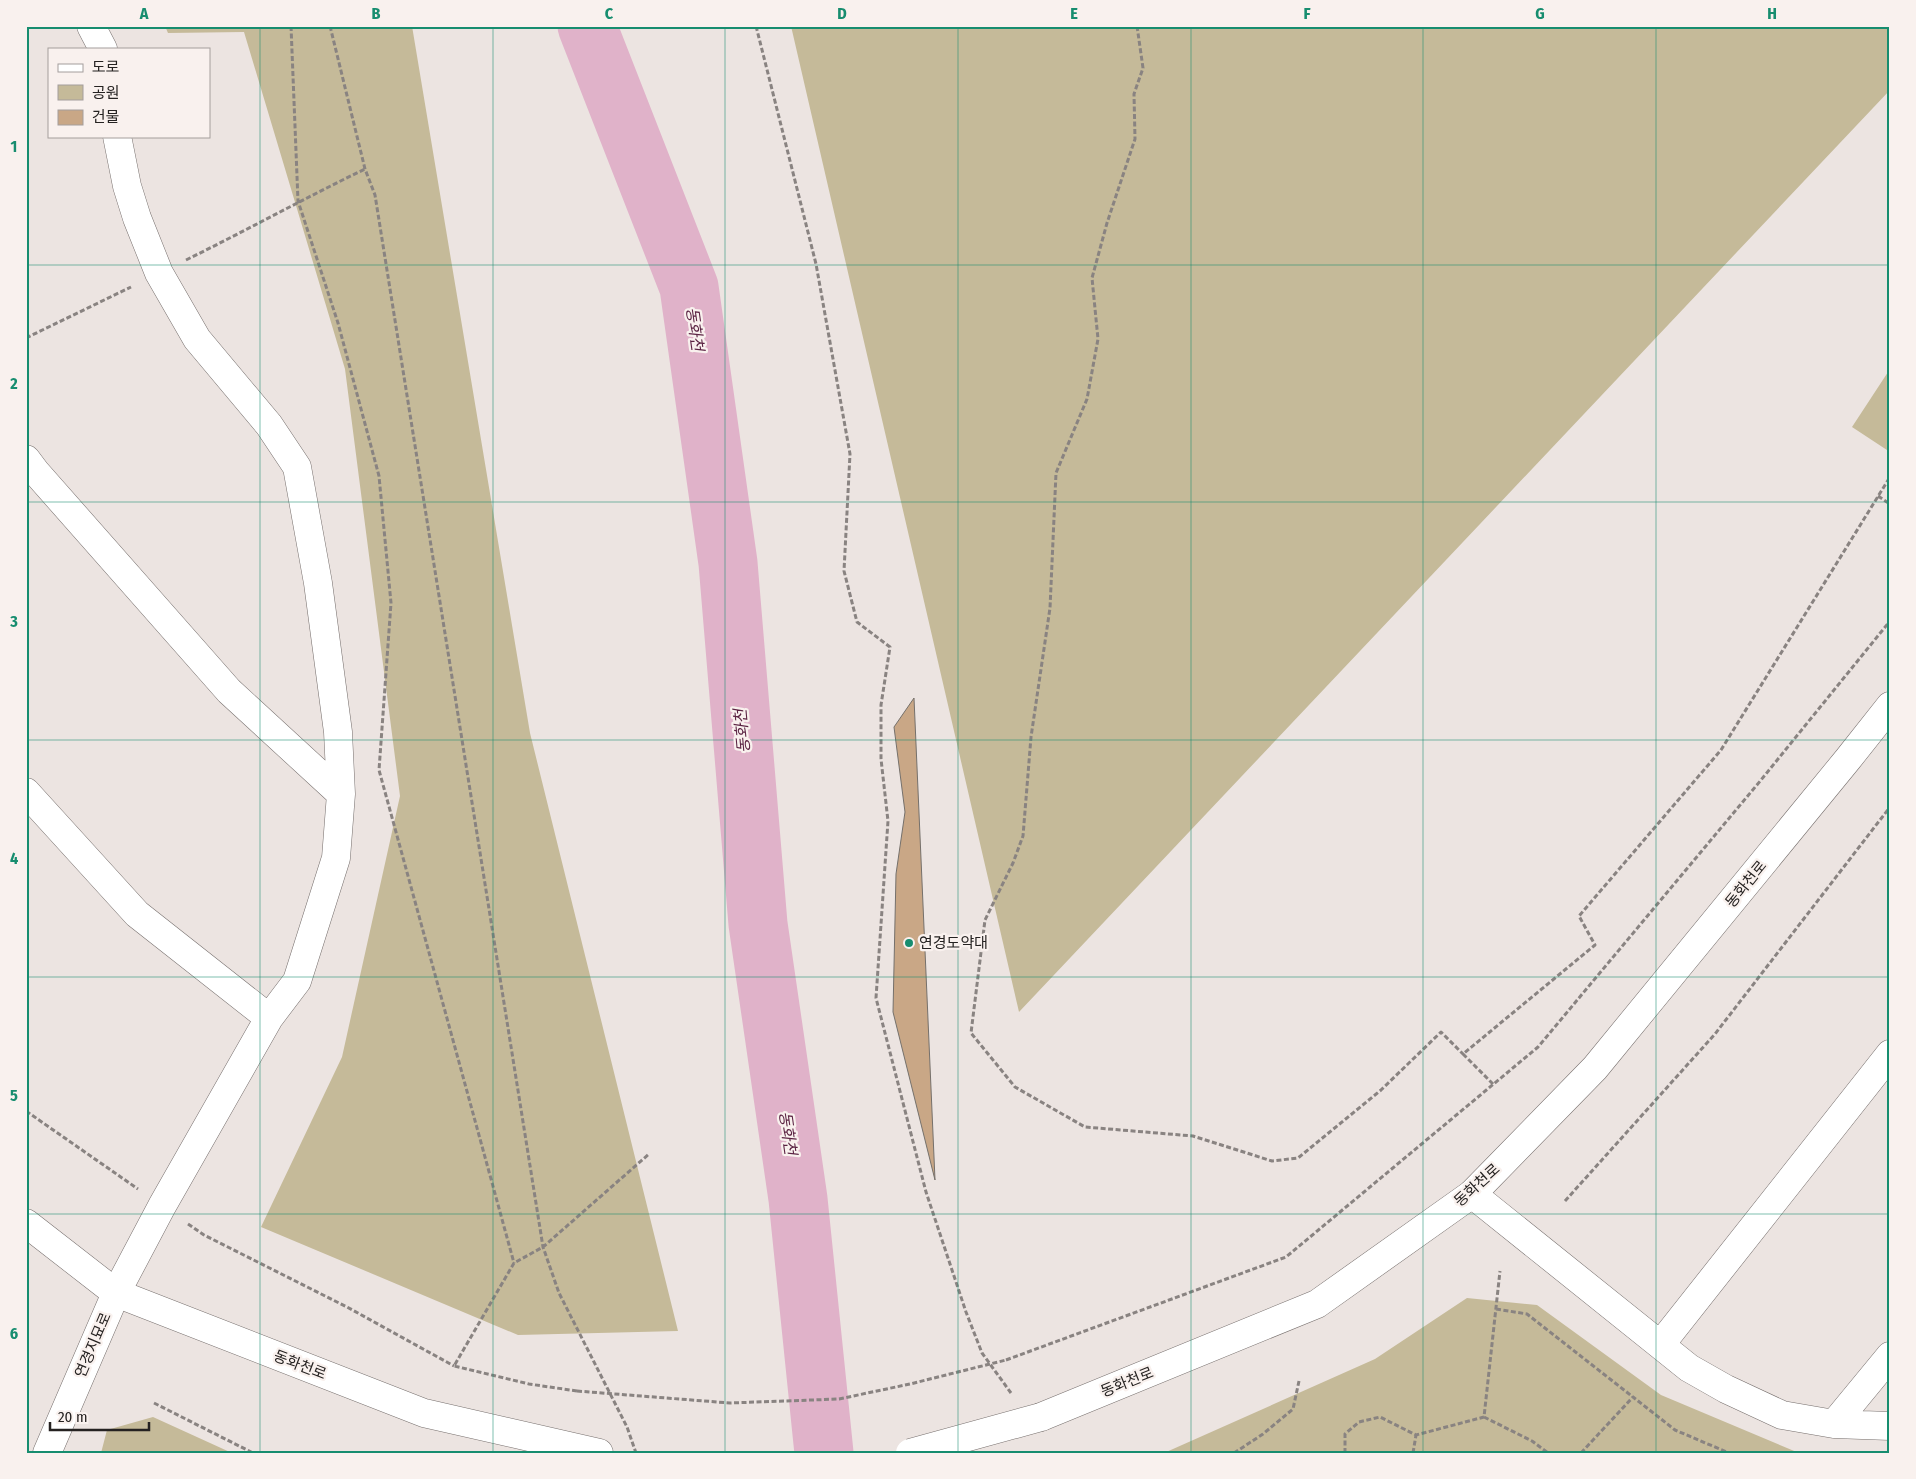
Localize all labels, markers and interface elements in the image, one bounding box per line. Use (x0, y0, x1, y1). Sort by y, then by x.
text: A (139, 4, 149, 23)
text: B (372, 4, 381, 23)
text: C (605, 4, 614, 23)
text: D (837, 4, 847, 23)
text: E (1070, 4, 1078, 23)
text: F (1303, 4, 1311, 23)
text: G (1535, 4, 1545, 23)
text: H (1767, 4, 1777, 23)
legend (48, 48, 210, 138)
text: 도로 (92, 58, 120, 76)
text: 공원 (92, 84, 120, 102)
text: 건물 (92, 108, 120, 126)
text: 1 (11, 137, 17, 156)
water label: 동화천 (683, 306, 708, 354)
text: 2 (9, 374, 18, 393)
text: 3 (9, 612, 18, 631)
water label: 동화천 (730, 706, 753, 754)
text: 4 (10, 849, 18, 868)
street label: 동화천로 (1722, 857, 1770, 911)
place label: 연경도약대 (919, 934, 988, 952)
marker: 연경도약대 (903, 937, 915, 949)
text: 5 (10, 1086, 18, 1105)
water label: 동화천 (776, 1110, 801, 1158)
street label: 동화천로 (1450, 1160, 1504, 1210)
street label: 연경지묘로 (71, 1310, 115, 1380)
text: 6 (10, 1324, 18, 1343)
street label: 동화천로 (271, 1347, 329, 1383)
street label: 동화천로 (1098, 1363, 1156, 1401)
scale bar (50, 1399, 149, 1431)
text: 20 m (58, 1408, 88, 1426)

